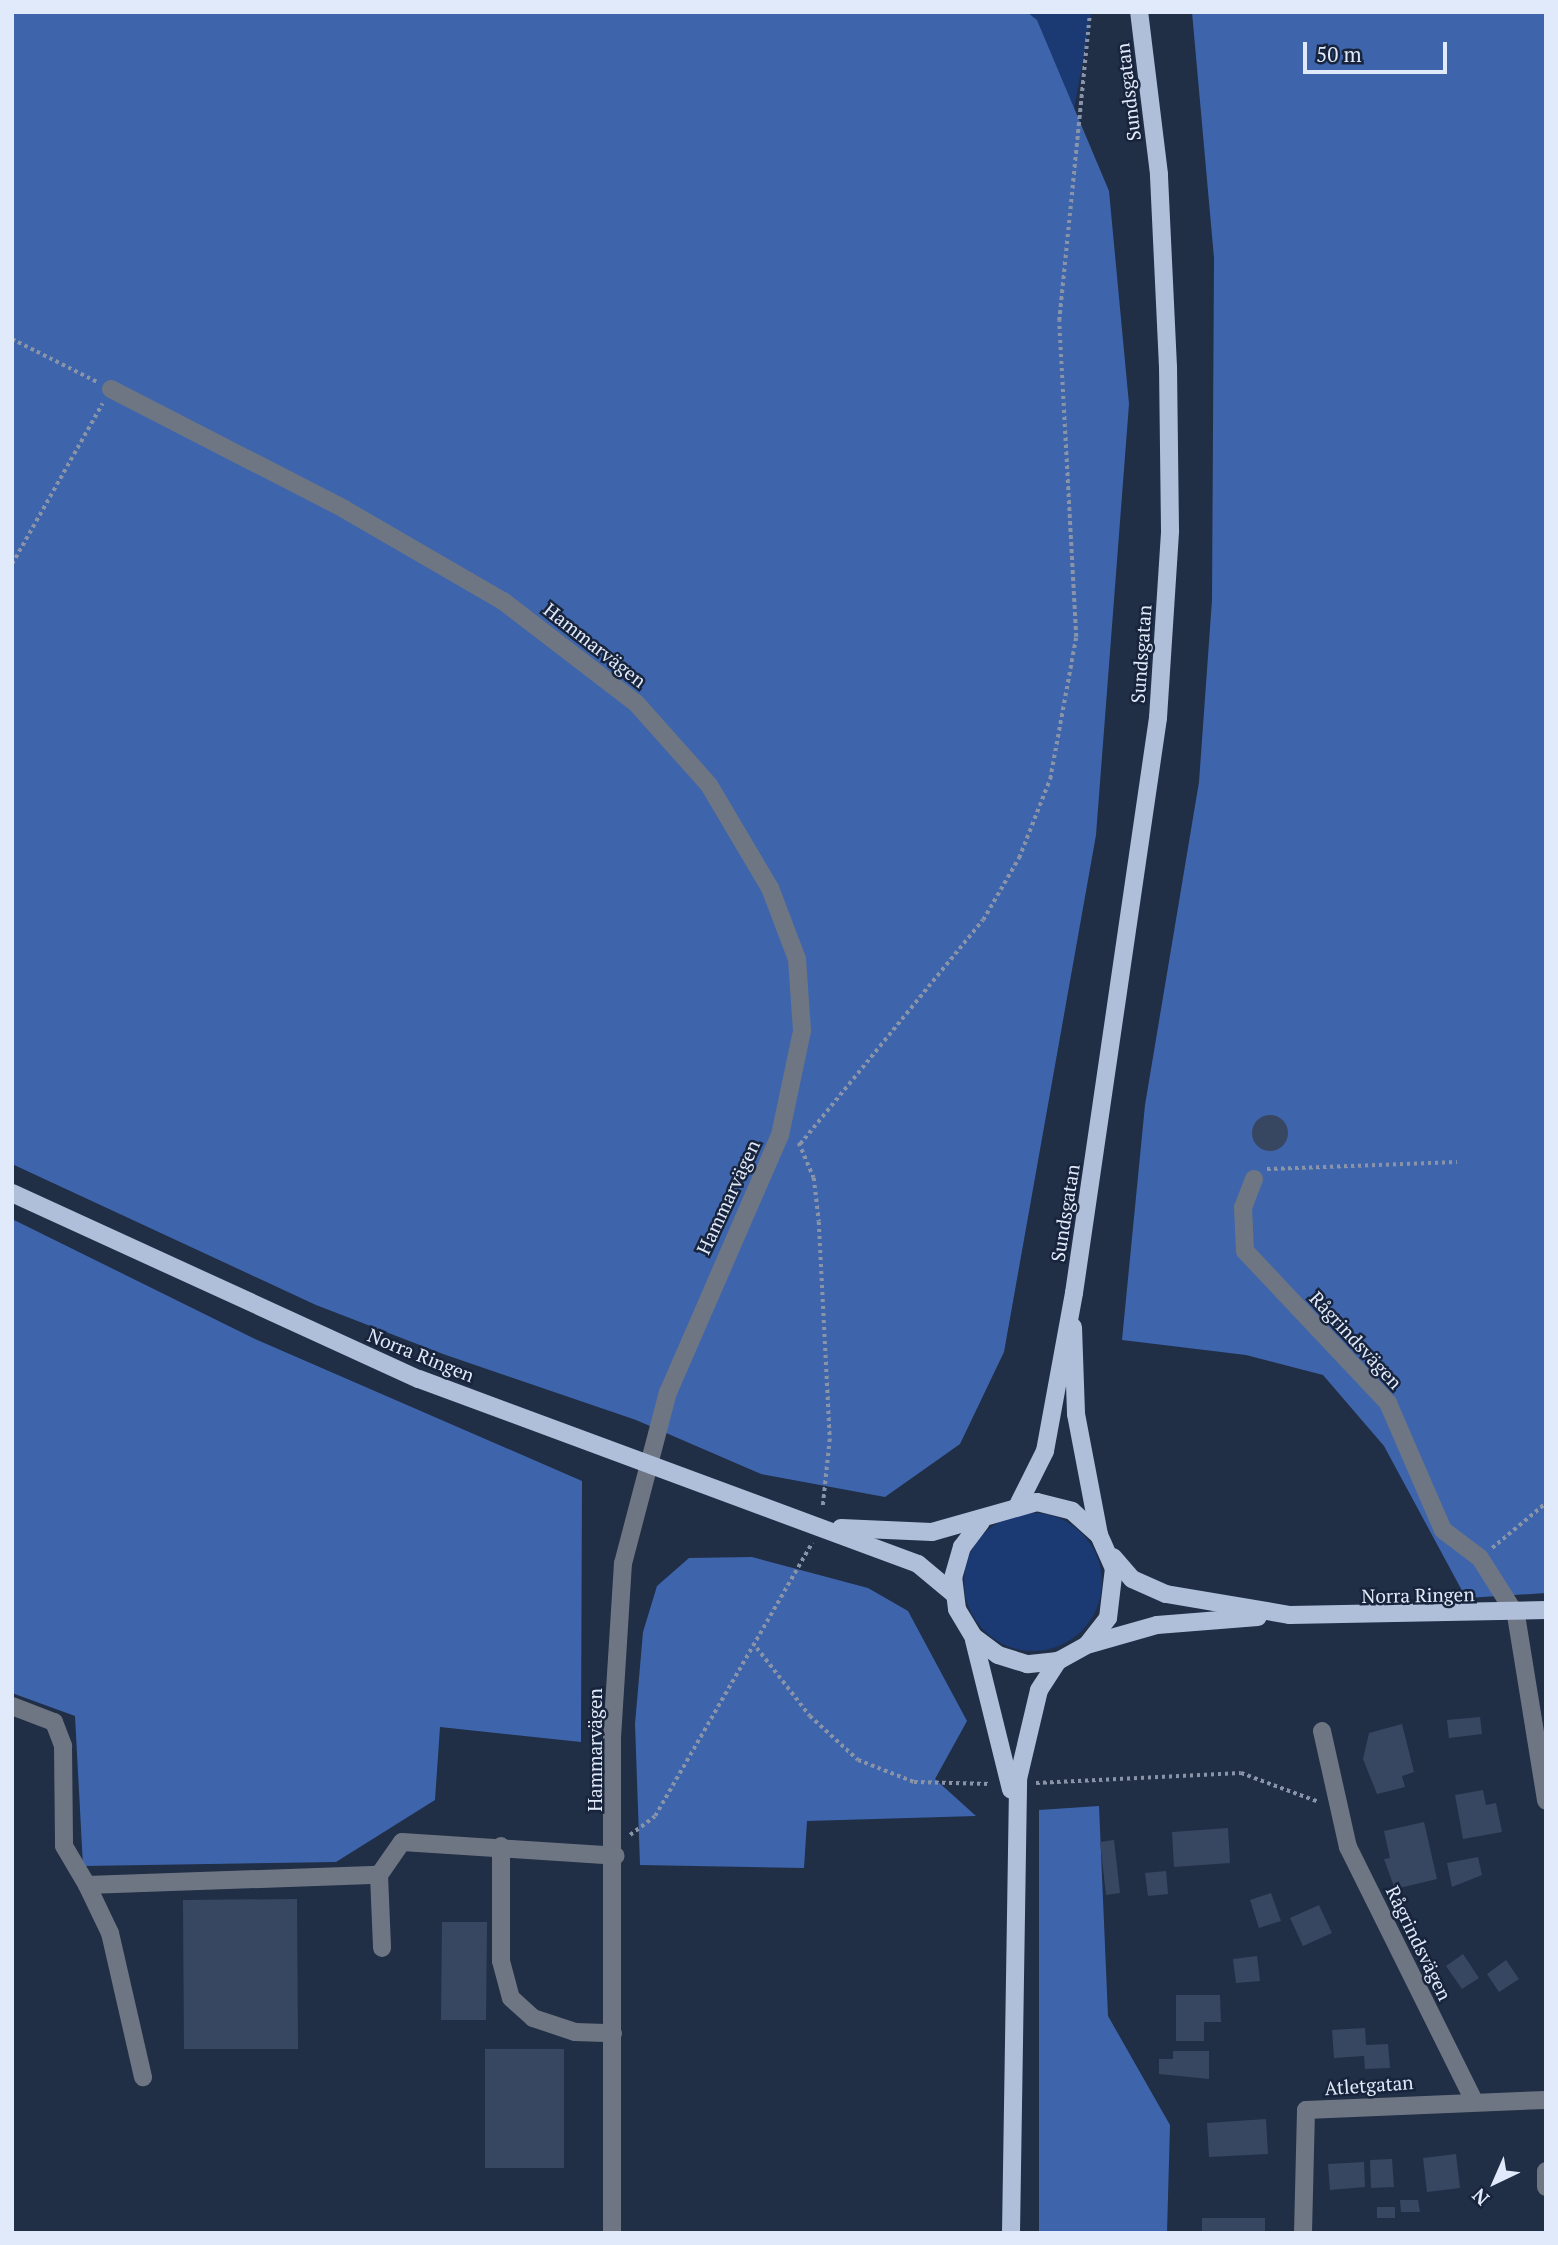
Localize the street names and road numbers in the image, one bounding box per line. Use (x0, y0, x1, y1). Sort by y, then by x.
street label: Sundsgatan (1111, 42, 1145, 142)
street label: Hammarvägen (539, 598, 651, 692)
street label: Sundsgatan (1126, 604, 1156, 704)
street label: Hammarvägen (692, 1136, 764, 1258)
street label: Sundsgatan (1046, 1162, 1084, 1264)
street label: Rågrindsvägen (1305, 1287, 1407, 1393)
street label: Norra Ringen (364, 1323, 478, 1387)
street label: Norra Ringen (1361, 1583, 1475, 1607)
street label: Hammarvägen (584, 1688, 606, 1812)
street label: Rågrindsvägen (1381, 1882, 1457, 2004)
street label: Atletgatan (1324, 2071, 1414, 2099)

